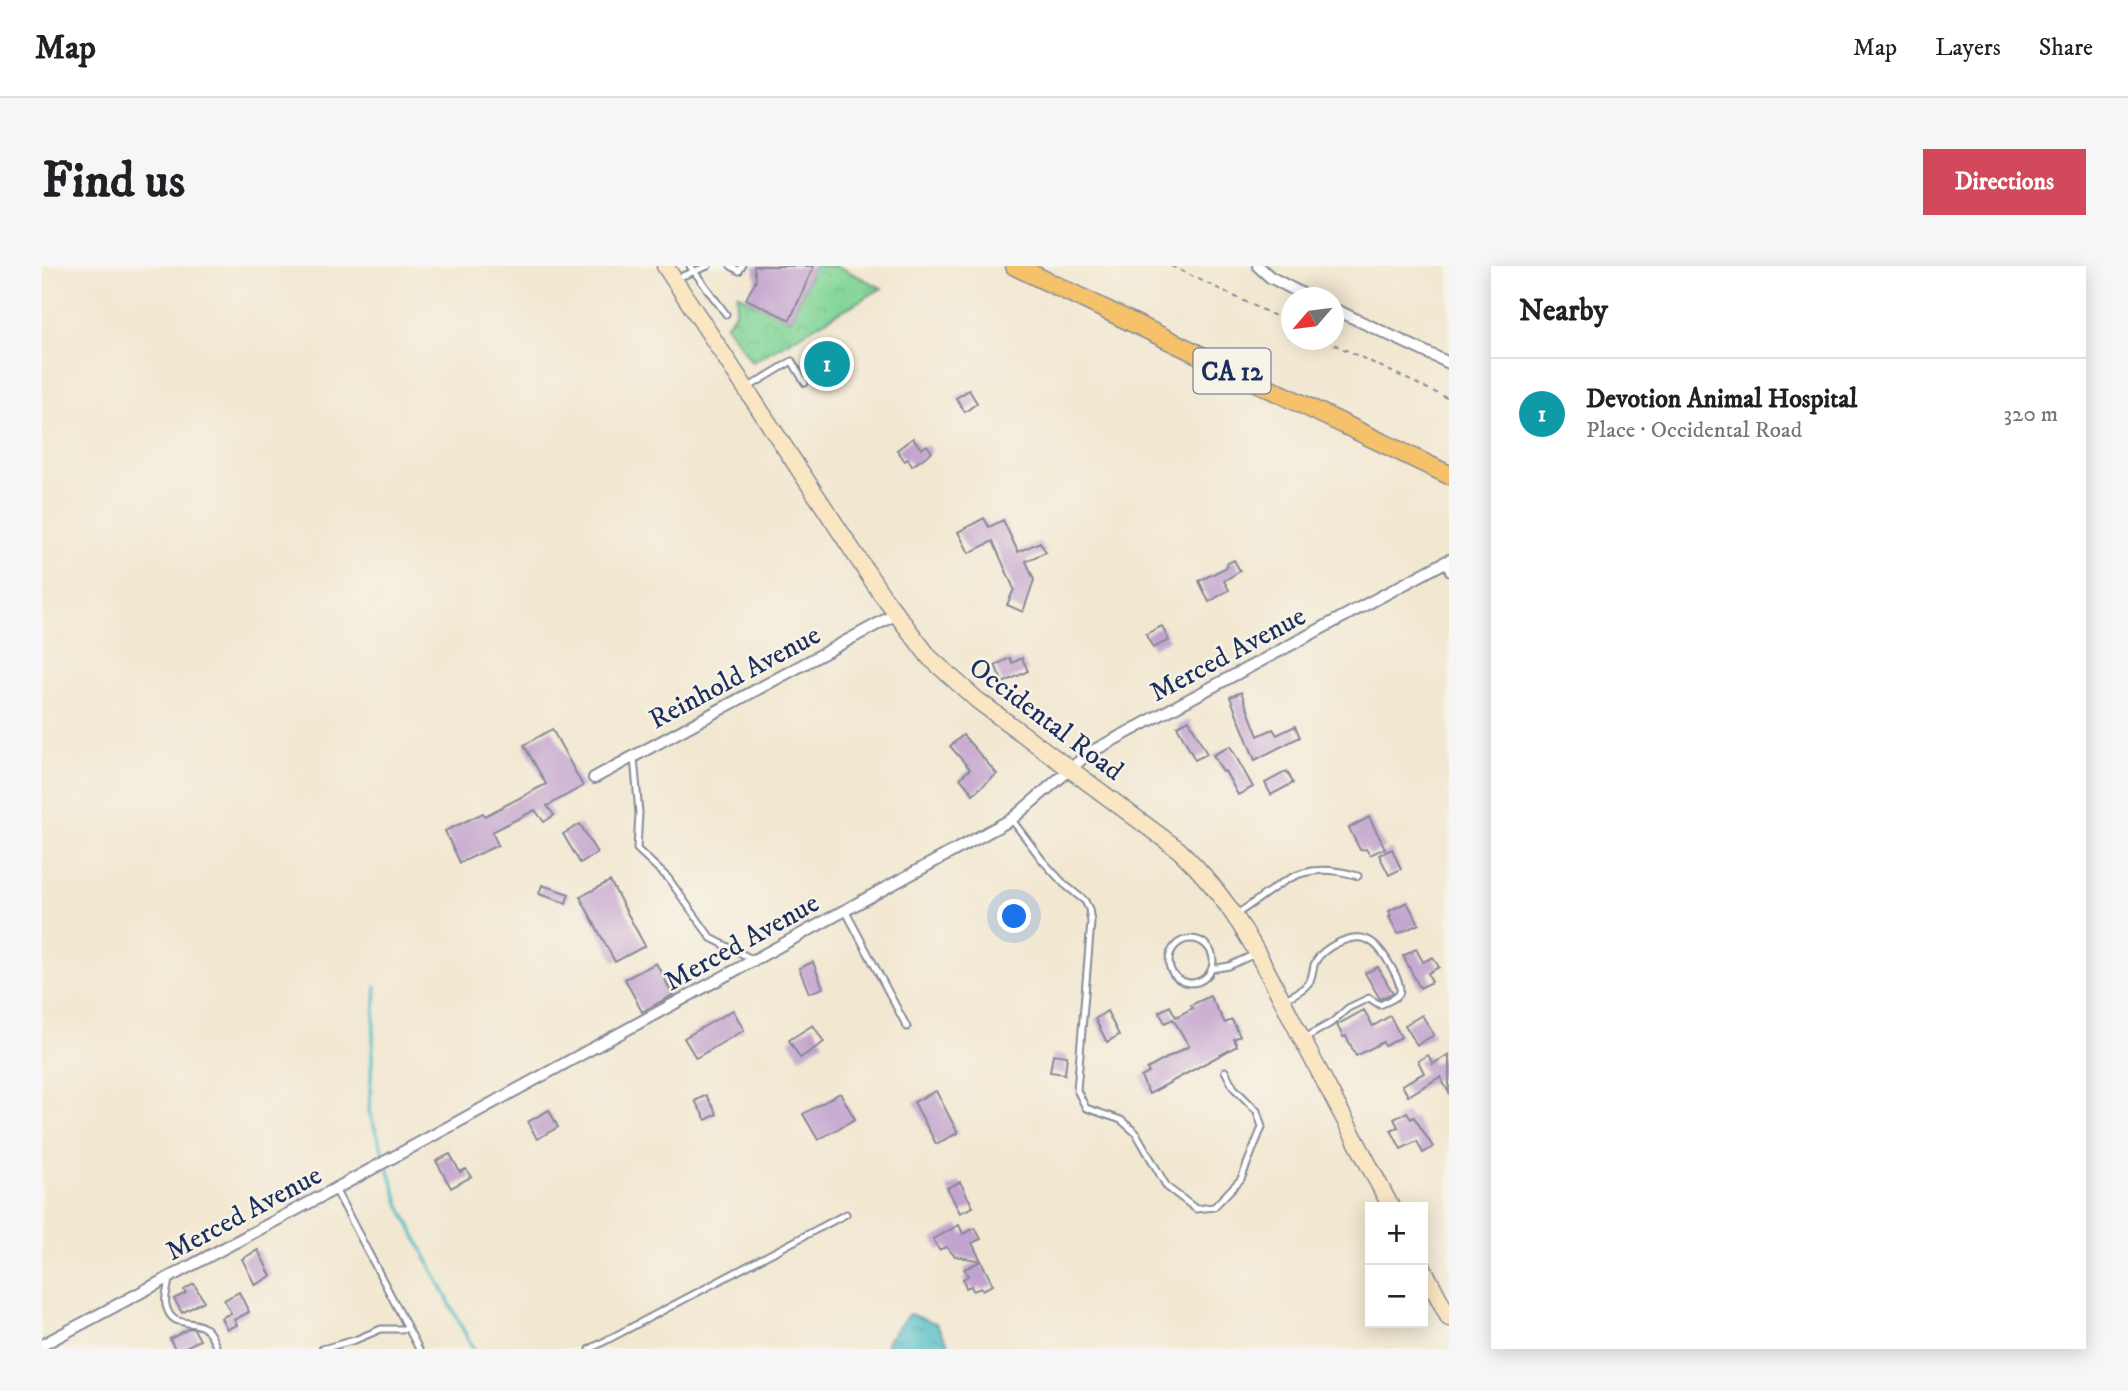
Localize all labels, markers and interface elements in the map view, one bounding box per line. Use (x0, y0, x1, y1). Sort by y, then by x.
text: Map (35, 28, 96, 69)
text: Map (1853, 33, 1897, 63)
text: Layers (1935, 33, 2001, 63)
text: Share (2039, 33, 2093, 63)
button: Directions (1923, 149, 2086, 215)
text: Find us (42, 151, 185, 213)
north arrow (1281, 287, 1344, 350)
text: Nearby (1519, 293, 1608, 330)
pin: 1 (804, 338, 850, 390)
road number: CA 12 (1194, 348, 1270, 394)
text: Devotion Animal Hospital (1586, 383, 1857, 416)
text: 1 (1538, 400, 1546, 429)
text: 320 m (2004, 400, 2058, 429)
text: Place · Occidental Road (1586, 416, 1802, 445)
street label: Merced Avenue (1144, 599, 1312, 710)
street label: Reinhold Avenue (643, 617, 826, 737)
street label: Occidental Road (962, 650, 1130, 789)
street label: Merced Avenue (658, 885, 825, 999)
your location (997, 899, 1031, 933)
street label: Merced Avenue (160, 1158, 328, 1269)
map controls (1365, 1202, 1428, 1328)
button: + (1365, 1202, 1428, 1265)
button: − (1365, 1265, 1428, 1328)

